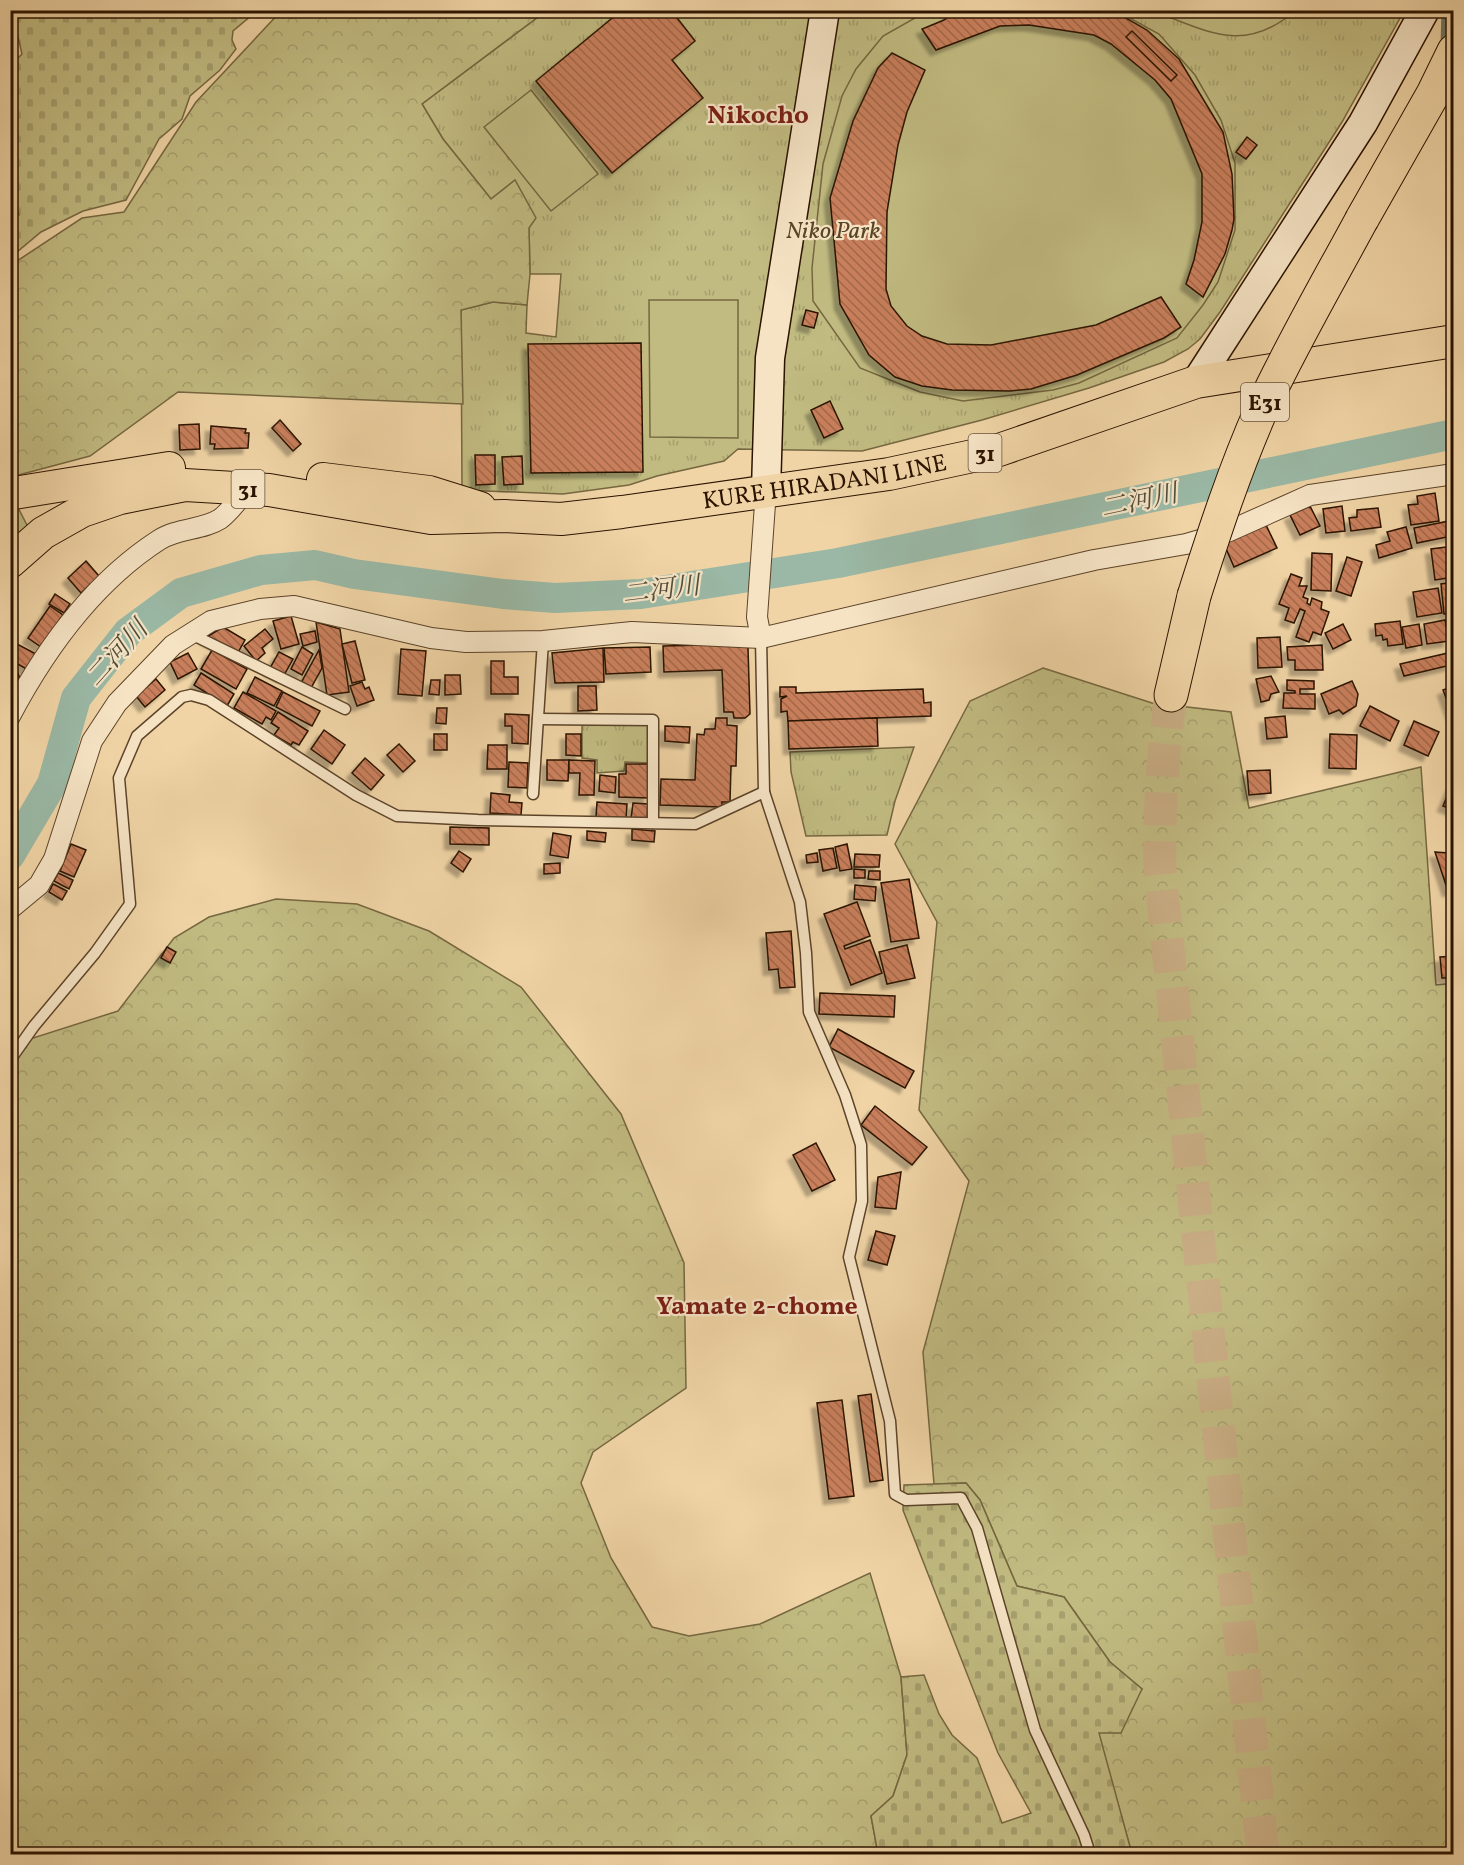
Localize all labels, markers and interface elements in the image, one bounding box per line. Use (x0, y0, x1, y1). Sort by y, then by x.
district label: Nikocho (707, 98, 809, 134)
park label: Niko Park (786, 215, 880, 249)
road number: E31 (1241, 383, 1289, 421)
road number: 31 (968, 434, 1002, 472)
street label: KURE HIRADANI LINE (701, 447, 950, 519)
road number: 31 (232, 470, 264, 508)
water label: 二河川 (1098, 476, 1184, 528)
water label: 二河川 (620, 568, 705, 614)
water label: 二河川 (78, 611, 159, 695)
district label: Yamate 2-chome (656, 1289, 858, 1325)

